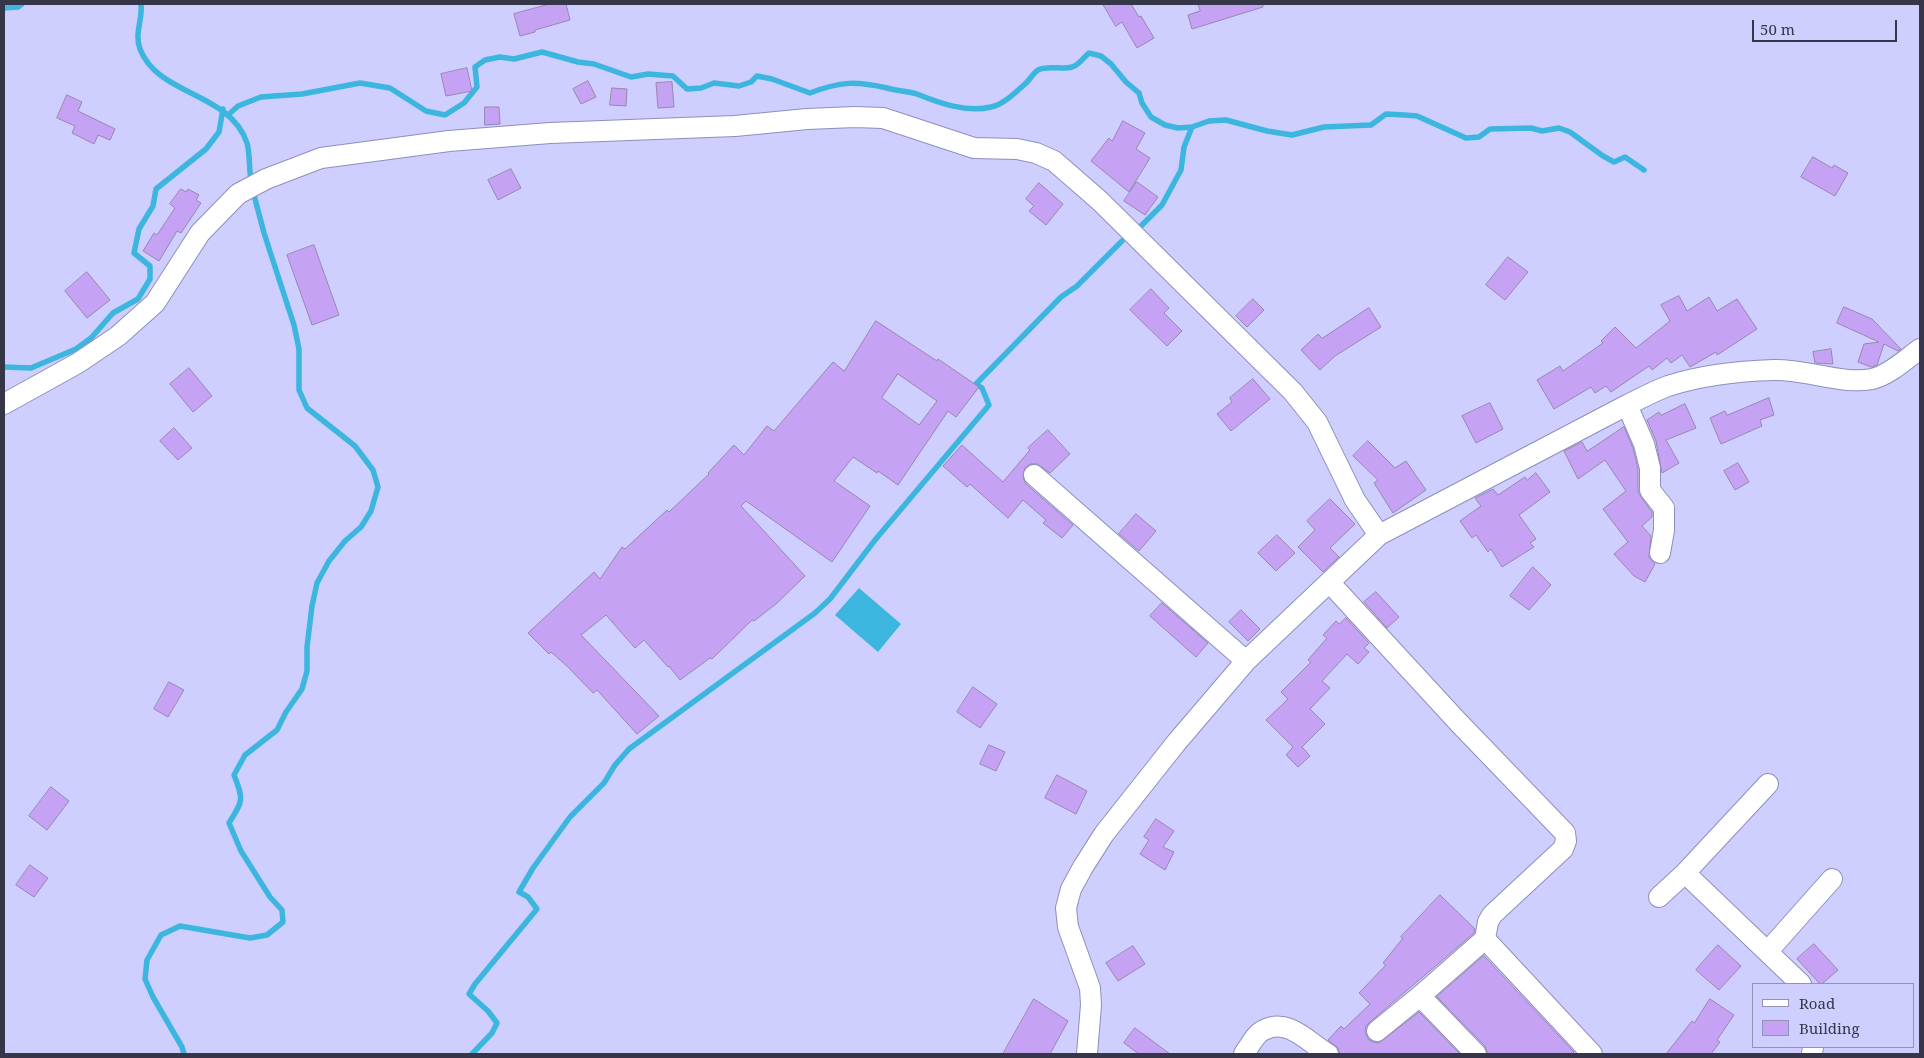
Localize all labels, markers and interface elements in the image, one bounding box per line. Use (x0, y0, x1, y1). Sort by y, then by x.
scale bar (1754, 10, 1899, 42)
text: 50 m (1760, 19, 1795, 39)
legend (1752, 983, 1914, 1048)
text: Road (1799, 993, 1835, 1013)
text: Building (1799, 1018, 1860, 1038)

